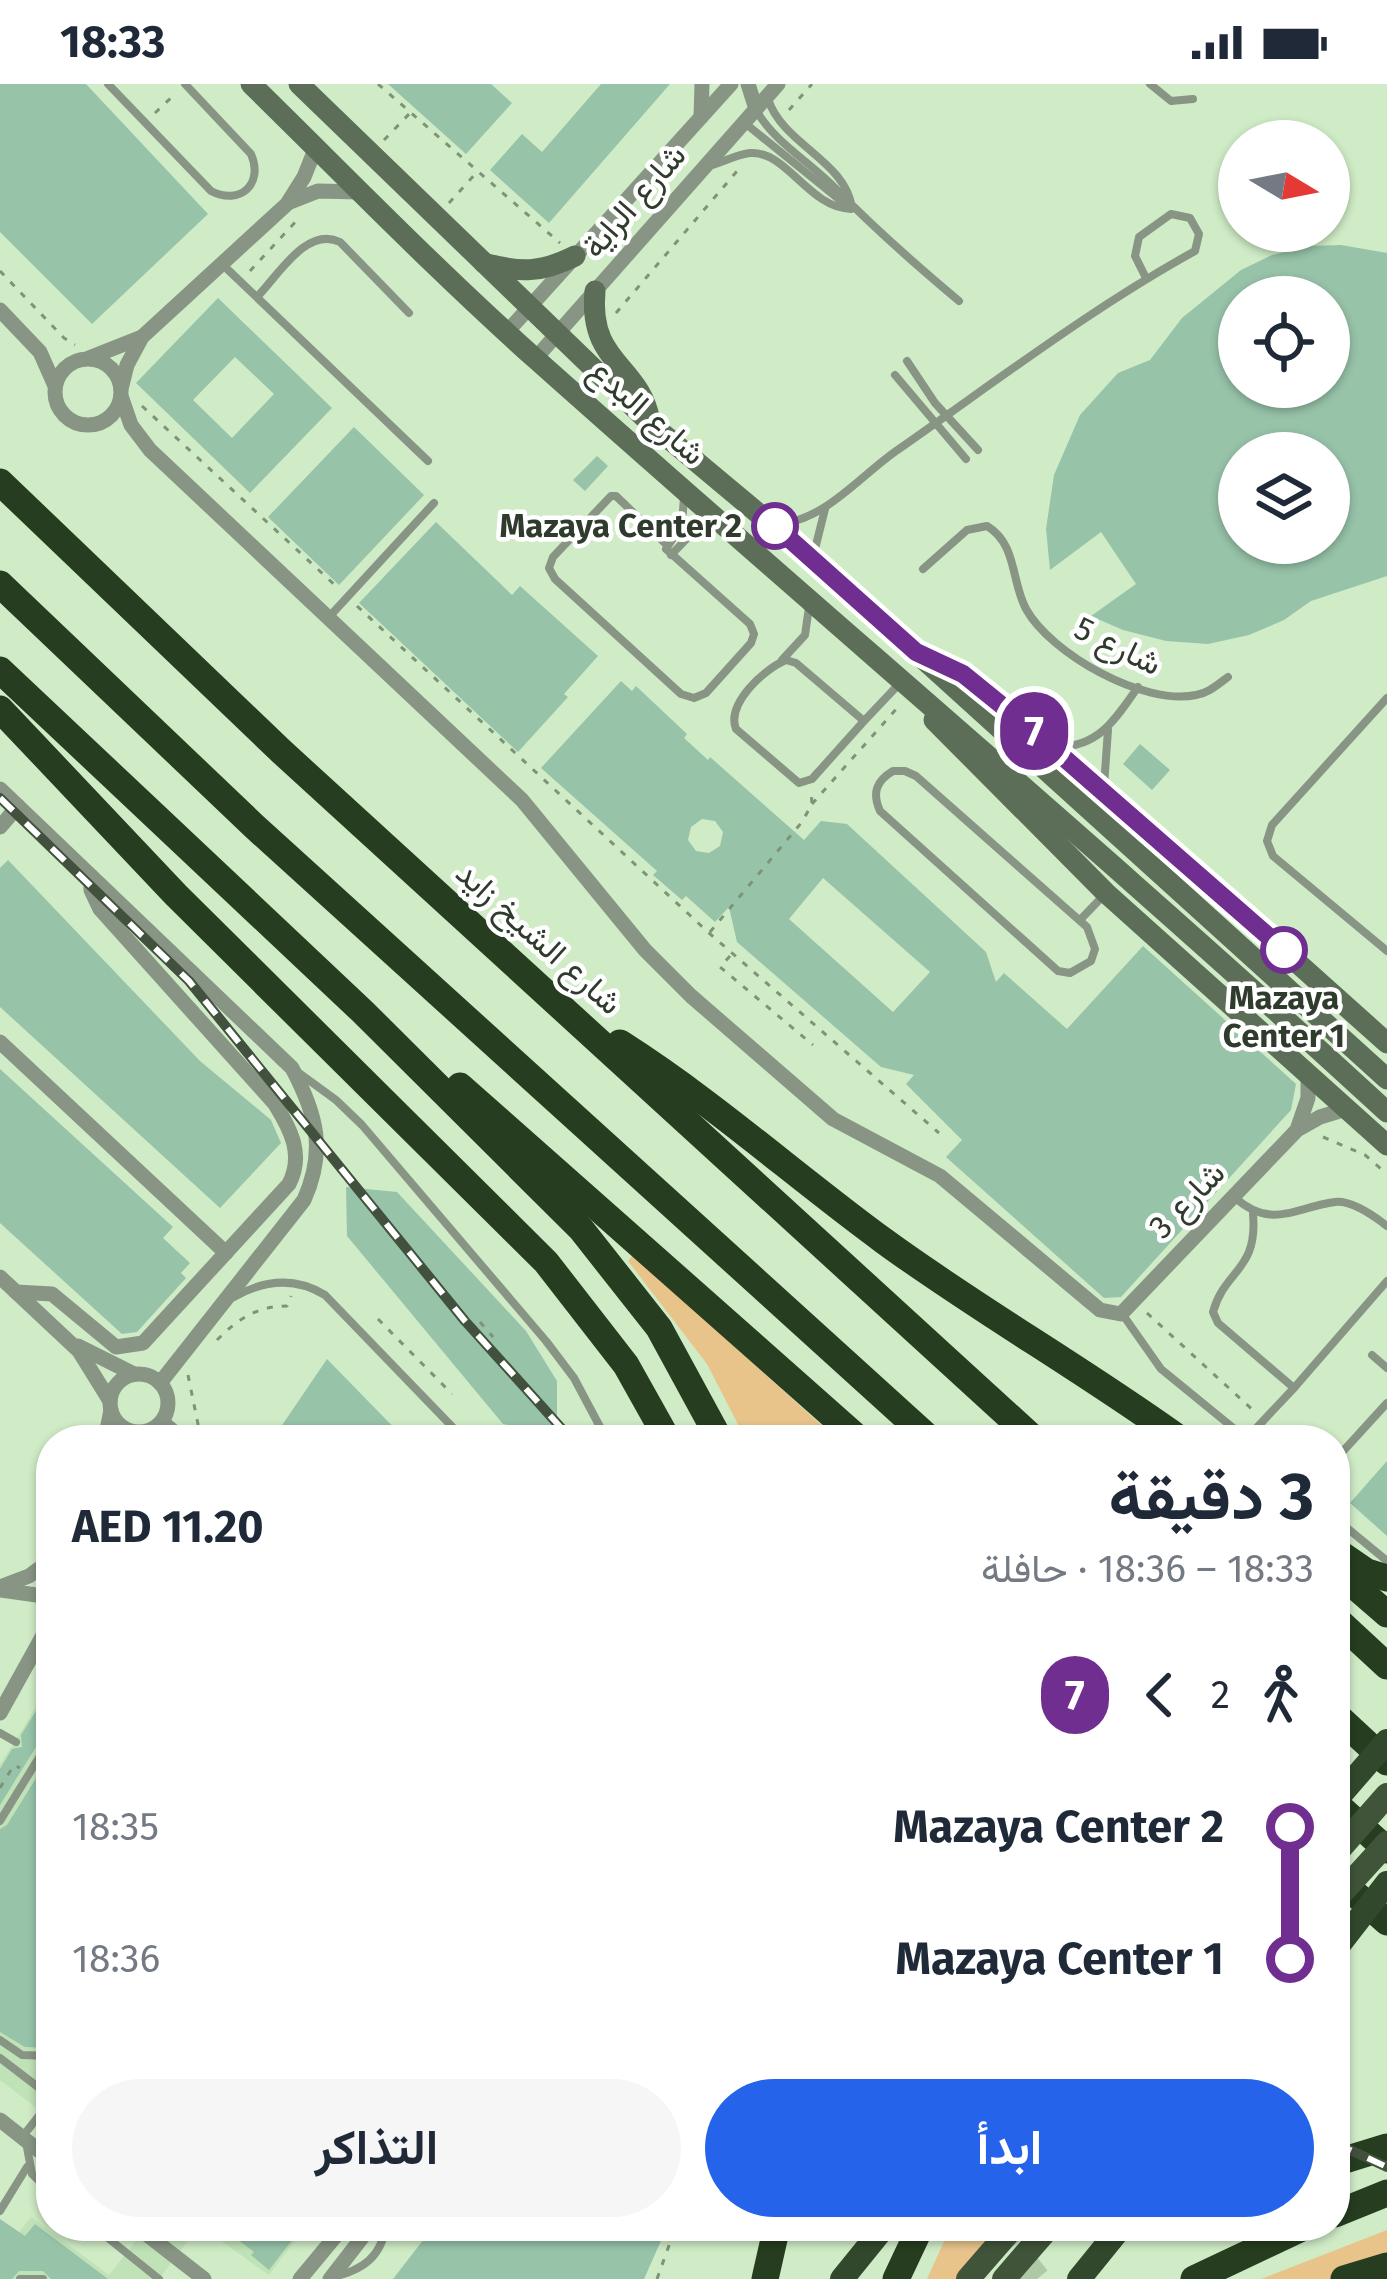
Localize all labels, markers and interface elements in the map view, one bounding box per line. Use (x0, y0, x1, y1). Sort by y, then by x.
text: 18:33 (60, 15, 165, 69)
north arrow (1218, 120, 1350, 252)
map controls (1218, 120, 1350, 564)
street label: شارع الراية (574, 136, 696, 267)
button: locate (1218, 276, 1350, 408)
street label: شارع البدع (579, 350, 714, 475)
button: layers (1218, 432, 1350, 564)
marker: Mazaya Center 2 (753, 504, 797, 548)
place label: Mazaya Center 2 (499, 506, 742, 546)
street label: شارع 5 (1067, 608, 1168, 686)
line badge: 7 (995, 692, 1073, 770)
text: 7 (1024, 706, 1044, 756)
street label: شارع الشيخ زايد (446, 853, 630, 1025)
marker: Mazaya Center 1 (1262, 928, 1306, 972)
place label: Mazaya Center 1 (1223, 978, 1345, 1056)
street label: شارع 3 (1141, 1153, 1235, 1248)
text: 3 دقيقة (1108, 1457, 1314, 1536)
text: AED 11.20 (72, 1500, 264, 1554)
text: 18:33 – 18:36 · حافلة (981, 1546, 1314, 1592)
icon: back (1127, 1662, 1193, 1728)
icon: walk (1248, 1662, 1314, 1728)
text: 7 (1065, 1670, 1085, 1720)
text: 2 (1211, 1672, 1230, 1718)
text: Mazaya Center 2 (893, 1800, 1224, 1854)
text: 18:35 (72, 1804, 159, 1850)
text: Mazaya Center 1 (896, 1932, 1224, 1986)
text: 18:36 (72, 1936, 160, 1982)
button: التذاكر (72, 2079, 681, 2217)
button: ابدأ (705, 2079, 1314, 2217)

